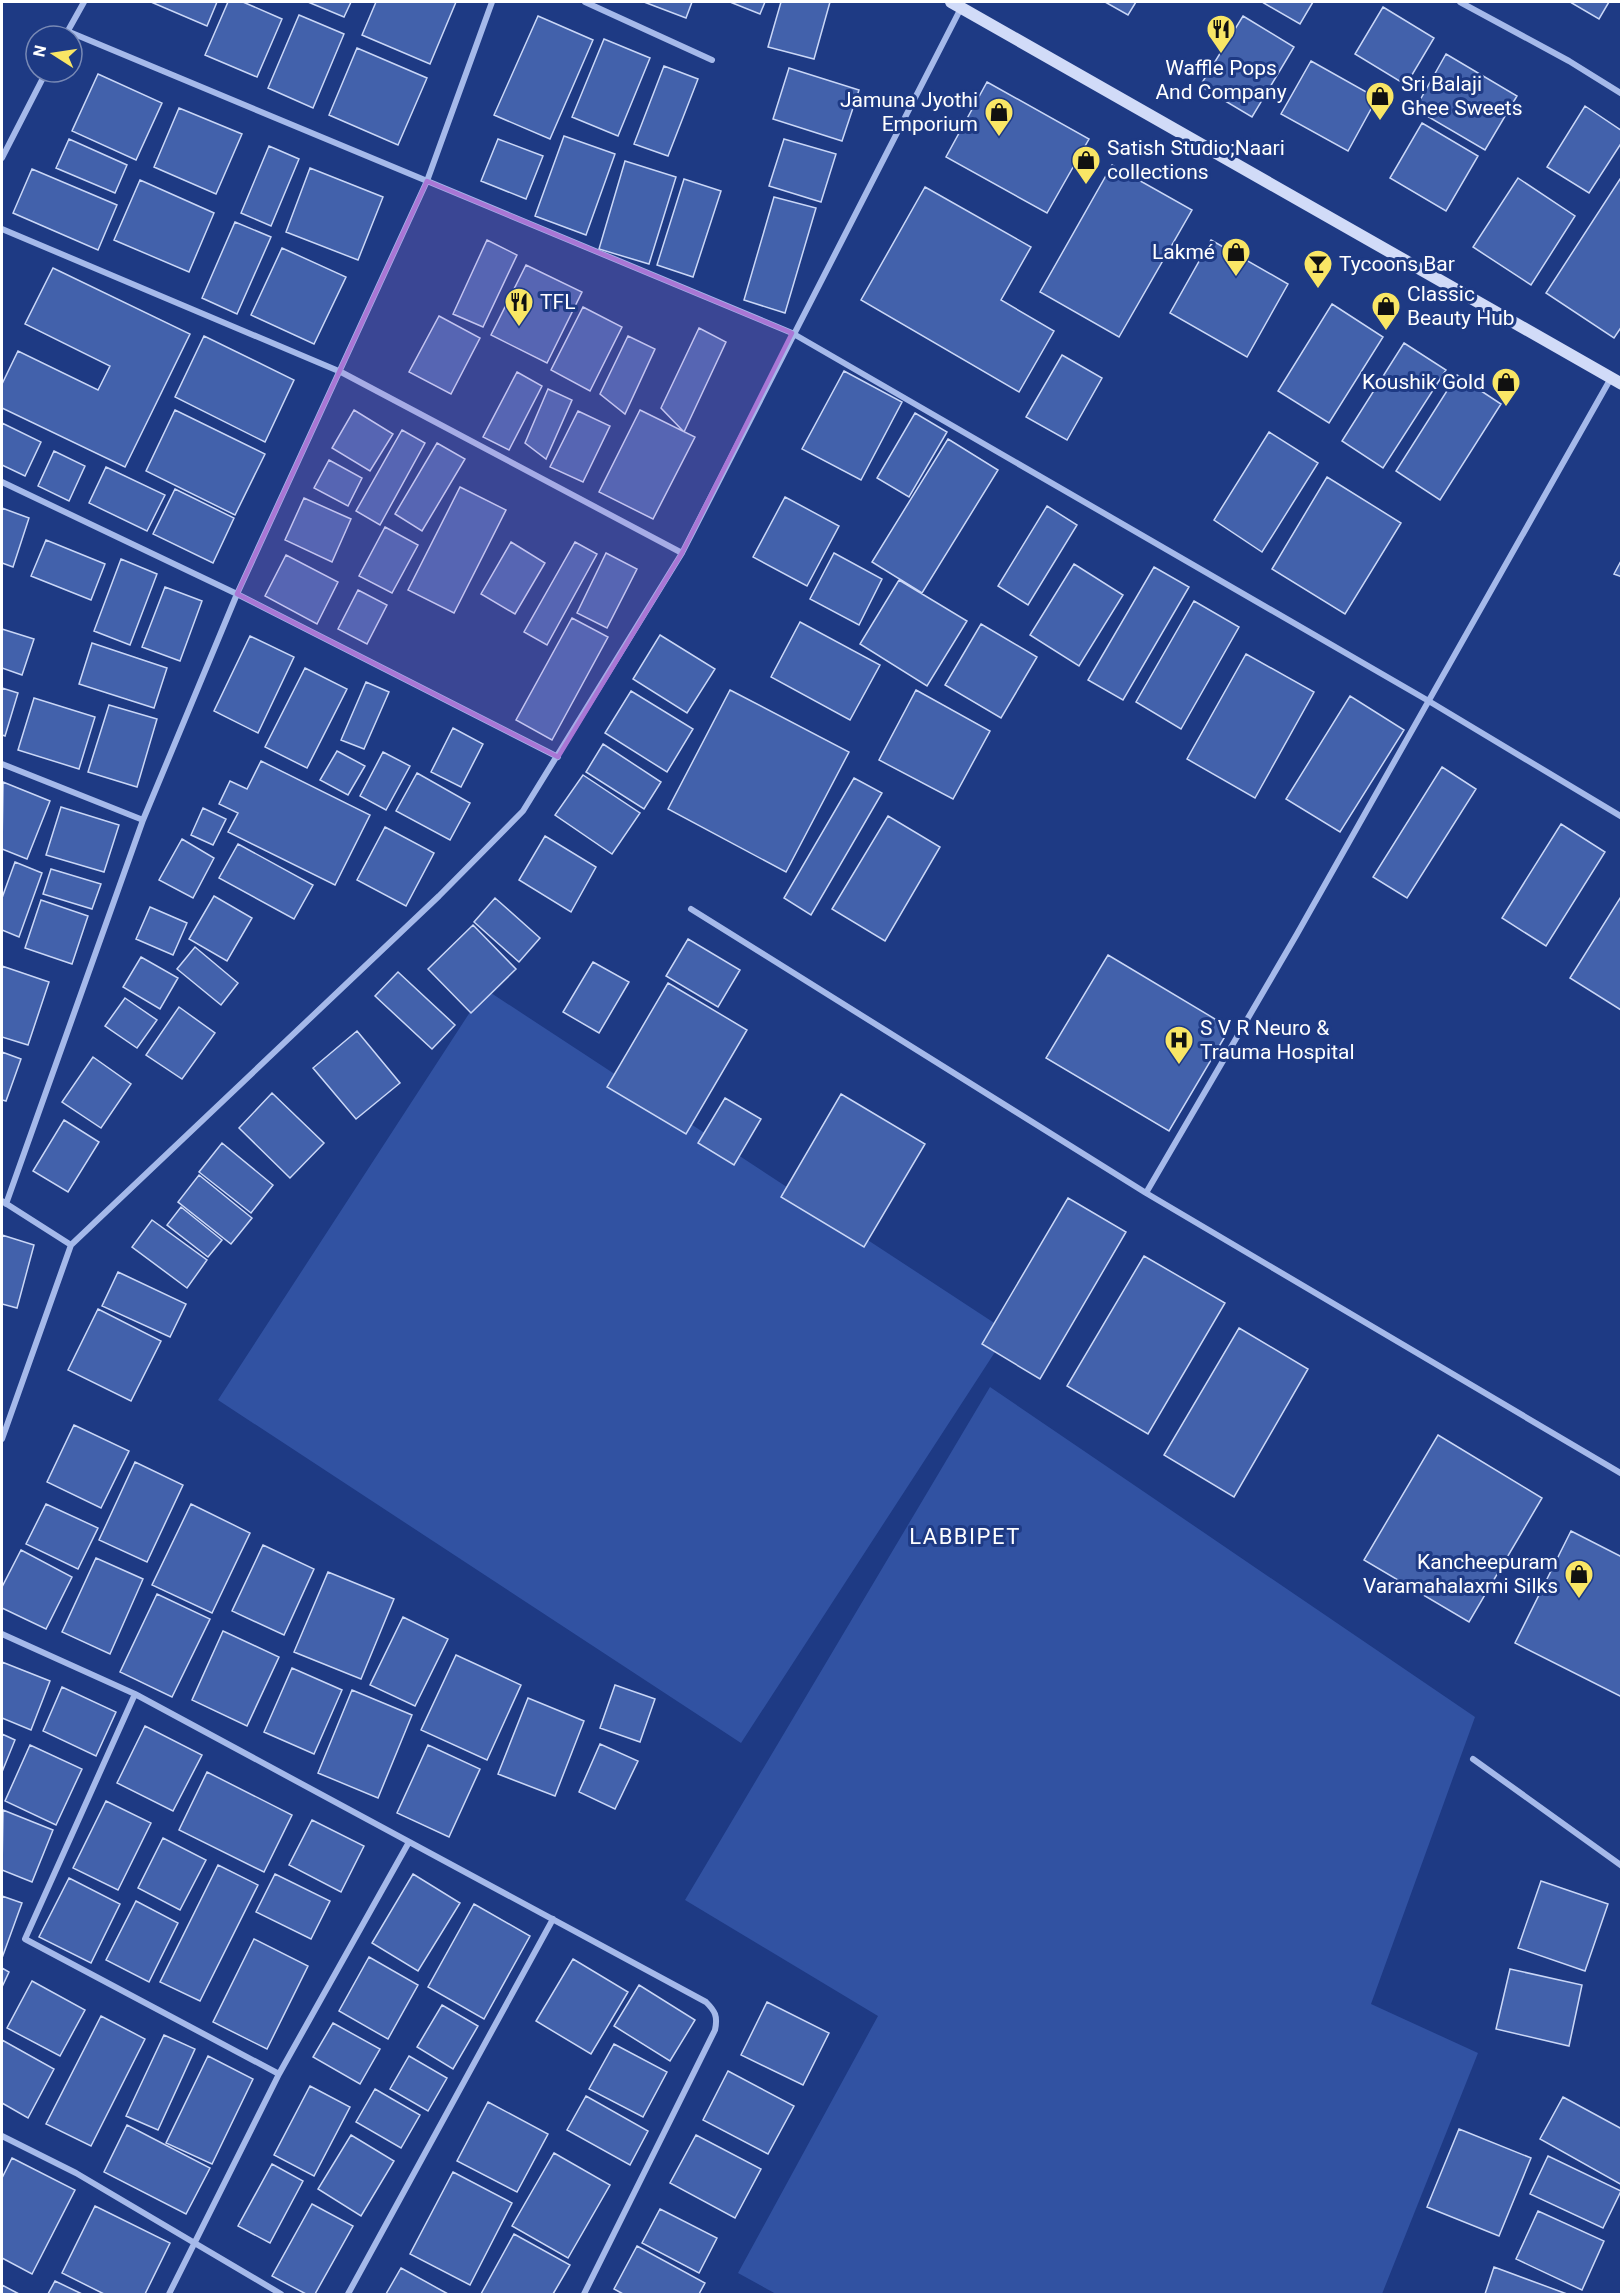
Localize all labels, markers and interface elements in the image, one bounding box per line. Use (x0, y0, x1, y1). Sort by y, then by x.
restaurant icon: Waffle Pops And Company (1205, 13, 1237, 55)
north arrow (24, 24, 84, 84)
text: N (29, 43, 50, 58)
place label: Waffle Pops And Company (1155, 56, 1287, 104)
place label: Sri Balaji Ghee Sweets (1401, 72, 1523, 120)
shop icon: Sri Balaji Ghee Sweets (1364, 80, 1396, 122)
place label: Jamuna Jyothi Emporium (840, 88, 978, 136)
shop icon: Jamuna Jyothi Emporium (983, 96, 1015, 138)
place label: Satish Studio;Naari collections (1107, 136, 1285, 184)
shop icon: Satish Studio;Naari collections (1070, 144, 1102, 186)
shop icon: Lakmé (1220, 236, 1252, 278)
place label: Lakmé (1152, 240, 1215, 264)
bar icon: Tycoons Bar (1302, 248, 1334, 290)
place label: Tycoons Bar (1339, 252, 1455, 276)
place label: Classic Beauty Hub (1407, 282, 1515, 330)
restaurant icon: TFL (503, 286, 535, 328)
place label: TFL (540, 290, 575, 314)
shop icon: Classic Beauty Hub (1370, 290, 1402, 332)
shop icon: Koushik Gold (1490, 366, 1522, 408)
place label: Koushik Gold (1362, 370, 1485, 394)
place label: S V R Neuro & Trauma Hospital (1200, 1016, 1355, 1064)
hospital icon: S V R Neuro & Trauma Hospital (1163, 1024, 1195, 1066)
district label: LABBIPET (909, 1524, 1021, 1549)
place label: Kancheepuram Varamahalaxmi Silks (1363, 1550, 1558, 1598)
shop icon: Kancheepuram Varamahalaxmi Silks (1563, 1558, 1595, 1600)

